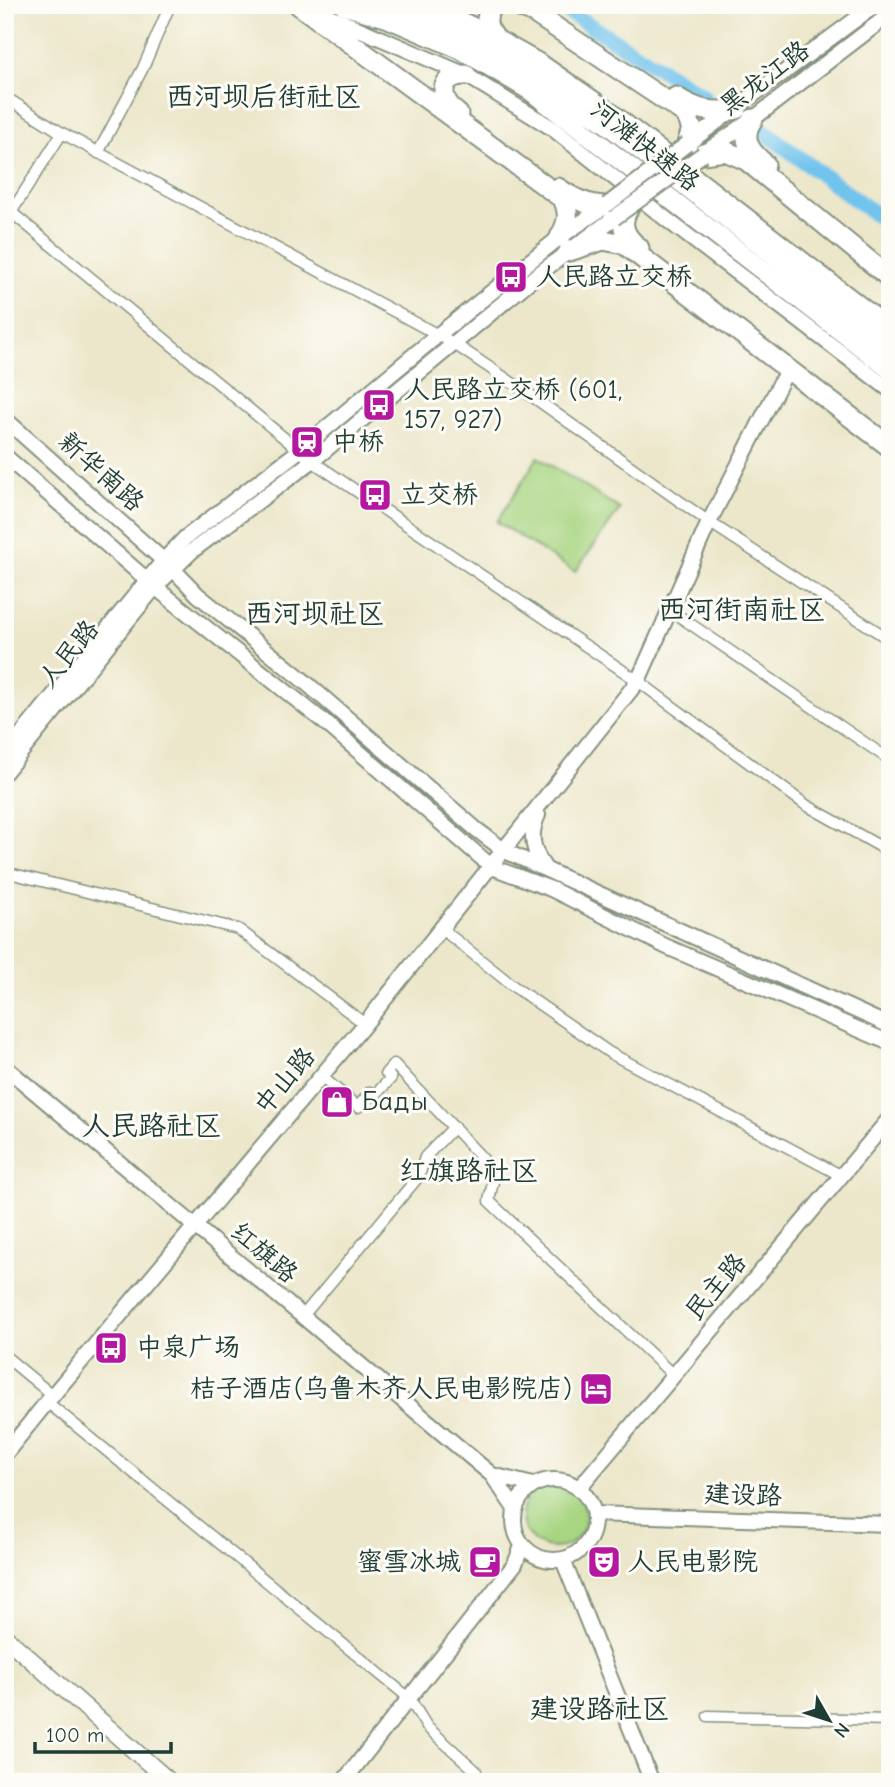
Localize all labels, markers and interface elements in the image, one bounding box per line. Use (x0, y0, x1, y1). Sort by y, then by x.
street label: 黑龙江路 (714, 35, 816, 121)
district label: 西河坝后街社区 (166, 81, 362, 113)
street label: 河滩快速路 (585, 94, 705, 198)
bus stop icon: 人民路立交桥 (492, 258, 530, 296)
place label: 人民路立交桥 (536, 262, 692, 292)
place label: 人民路立交桥 (601, 157, 927) (404, 375, 622, 435)
bus stop icon: 人民路立交桥 (601, 157, 927) (360, 386, 398, 424)
station icon: 中桥 (288, 423, 326, 461)
street label: 新华南路 (52, 426, 150, 518)
place label: 中桥 (332, 427, 384, 457)
bus stop icon: 立交桥 (356, 476, 394, 514)
place label: 立交桥 (400, 480, 478, 510)
district label: 西河街南社区 (658, 594, 826, 626)
district label: 西河坝社区 (245, 598, 385, 630)
street label: 人民路 (33, 614, 105, 694)
street label: 中山路 (248, 1041, 322, 1121)
shop icon: Бады (318, 1083, 356, 1121)
place label: Бады (362, 1087, 428, 1117)
district label: 人民路社区 (82, 1110, 222, 1142)
district label: 红旗路社区 (399, 1155, 539, 1187)
street label: 红旗路 (224, 1216, 304, 1290)
street label: 民主路 (679, 1247, 753, 1327)
bus stop icon: 中泉广场 (92, 1329, 130, 1367)
place label: 中泉广场 (136, 1333, 240, 1363)
hotel icon: 桔子酒店(乌鲁木齐人民电影院店) (577, 1370, 615, 1408)
place label: 桔子酒店(乌鲁木齐人民电影院店) (190, 1374, 572, 1404)
street label: 建设路 (703, 1479, 783, 1511)
cafe icon: 蜜雪冰城 (466, 1543, 504, 1581)
theatre icon: 人民电影院 (585, 1543, 623, 1581)
place label: 蜜雪冰城 (357, 1547, 461, 1577)
place label: 人民电影院 (628, 1547, 758, 1577)
north arrow (794, 1686, 864, 1756)
district label: 建设路社区 (530, 1693, 670, 1725)
scale bar (35, 1710, 172, 1754)
text: N (829, 1718, 854, 1742)
text: 100 m (46, 1723, 104, 1747)

